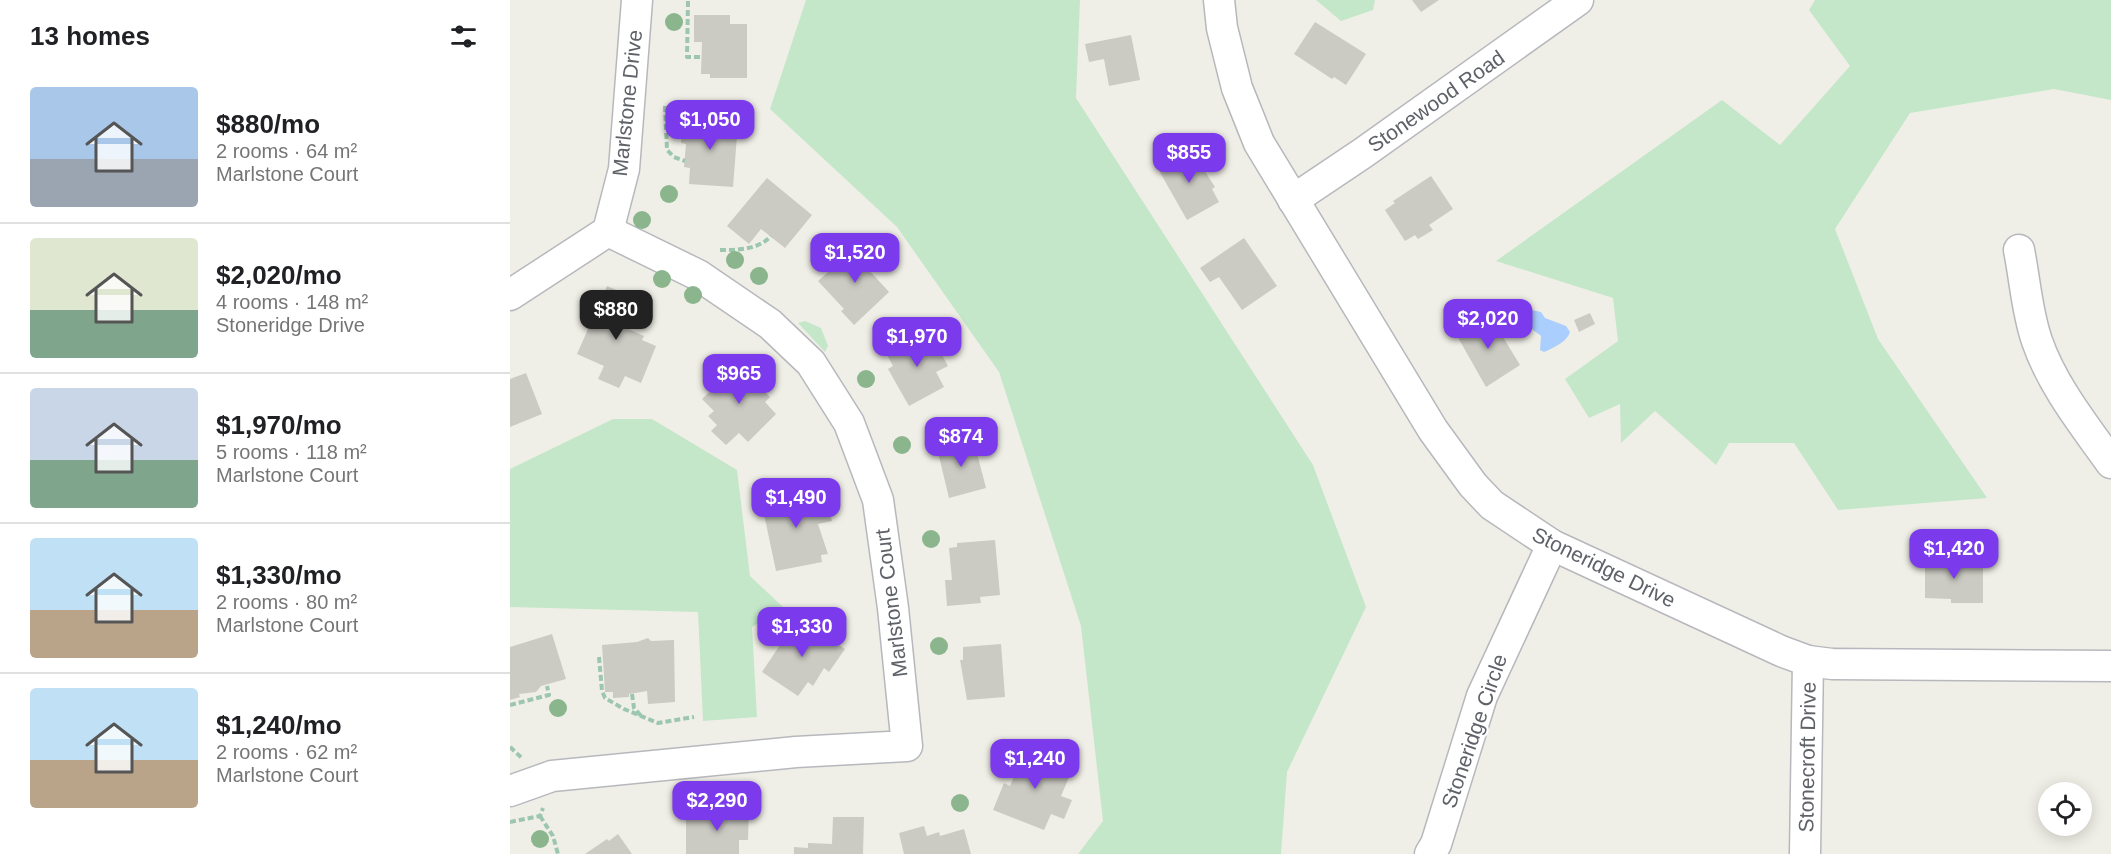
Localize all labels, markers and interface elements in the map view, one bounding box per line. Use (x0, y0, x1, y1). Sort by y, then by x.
icon: filters (447, 20, 480, 53)
text: 13 homes (30, 21, 150, 51)
street label: Marlstone Drive (608, 29, 646, 177)
street label: Stonewood Road (1363, 45, 1509, 157)
pin: $1,050 (661, 100, 759, 151)
text: $1,050 (679, 108, 741, 130)
text: $880/mo (216, 109, 320, 139)
icon: home (78, 111, 150, 183)
pin: $855 (1153, 133, 1225, 184)
text: 2 rooms · 64 m² (216, 140, 357, 162)
text: $855 (1167, 141, 1211, 163)
text: Marlstone Court (216, 163, 358, 185)
pin: $1,520 (806, 233, 904, 284)
text: $1,520 (824, 241, 886, 263)
text: $2,020/mo (216, 260, 342, 290)
icon: home (78, 262, 150, 334)
pin: $880 (580, 290, 652, 341)
text: 4 rooms · 148 m² (216, 291, 368, 313)
text: $880 (594, 298, 638, 320)
pin: $2,020 (1439, 299, 1537, 350)
text: $2,020 (1457, 307, 1519, 329)
text: Stoneridge Drive (216, 314, 365, 336)
pin: $1,970 (868, 317, 966, 368)
text: $1,970 (886, 325, 948, 347)
pin: $965 (703, 354, 775, 405)
text: $965 (717, 362, 761, 384)
text: $1,970/mo (216, 410, 342, 440)
icon: home (78, 412, 150, 484)
pin: $874 (925, 417, 997, 468)
text: $874 (939, 425, 983, 447)
text: 5 rooms · 118 m² (216, 441, 367, 463)
text: Marlstone Court (216, 464, 358, 486)
pin: $1,490 (747, 478, 845, 529)
text: $1,490 (765, 486, 827, 508)
street label: Stoneridge Drive (1529, 522, 1679, 612)
street label: Marlstone Court (870, 527, 912, 679)
pin: $1,420 (1905, 529, 2003, 580)
text: $1,420 (1923, 537, 1985, 559)
text: $1,330/mo (216, 560, 342, 590)
icon: home (78, 562, 150, 634)
text: 2 rooms · 80 m² (216, 591, 357, 613)
pin: $1,330 (753, 607, 851, 658)
text: Marlstone Court (216, 614, 358, 636)
text: $1,330 (771, 615, 833, 637)
street label: Stoneridge Circle (1437, 651, 1511, 811)
street label: Stonecroft Drive (1794, 682, 1820, 832)
text: $1,240/mo (216, 710, 342, 740)
icon: home (78, 712, 150, 784)
pin: $1,240 (986, 739, 1084, 790)
text: 2 rooms · 62 m² (216, 741, 357, 763)
text: $1,240 (1004, 747, 1066, 769)
text: Marlstone Court (216, 764, 358, 786)
pin: $2,290 (668, 781, 766, 832)
map controls (2038, 782, 2092, 836)
button: locate (2038, 782, 2092, 836)
text: $2,290 (686, 789, 748, 811)

